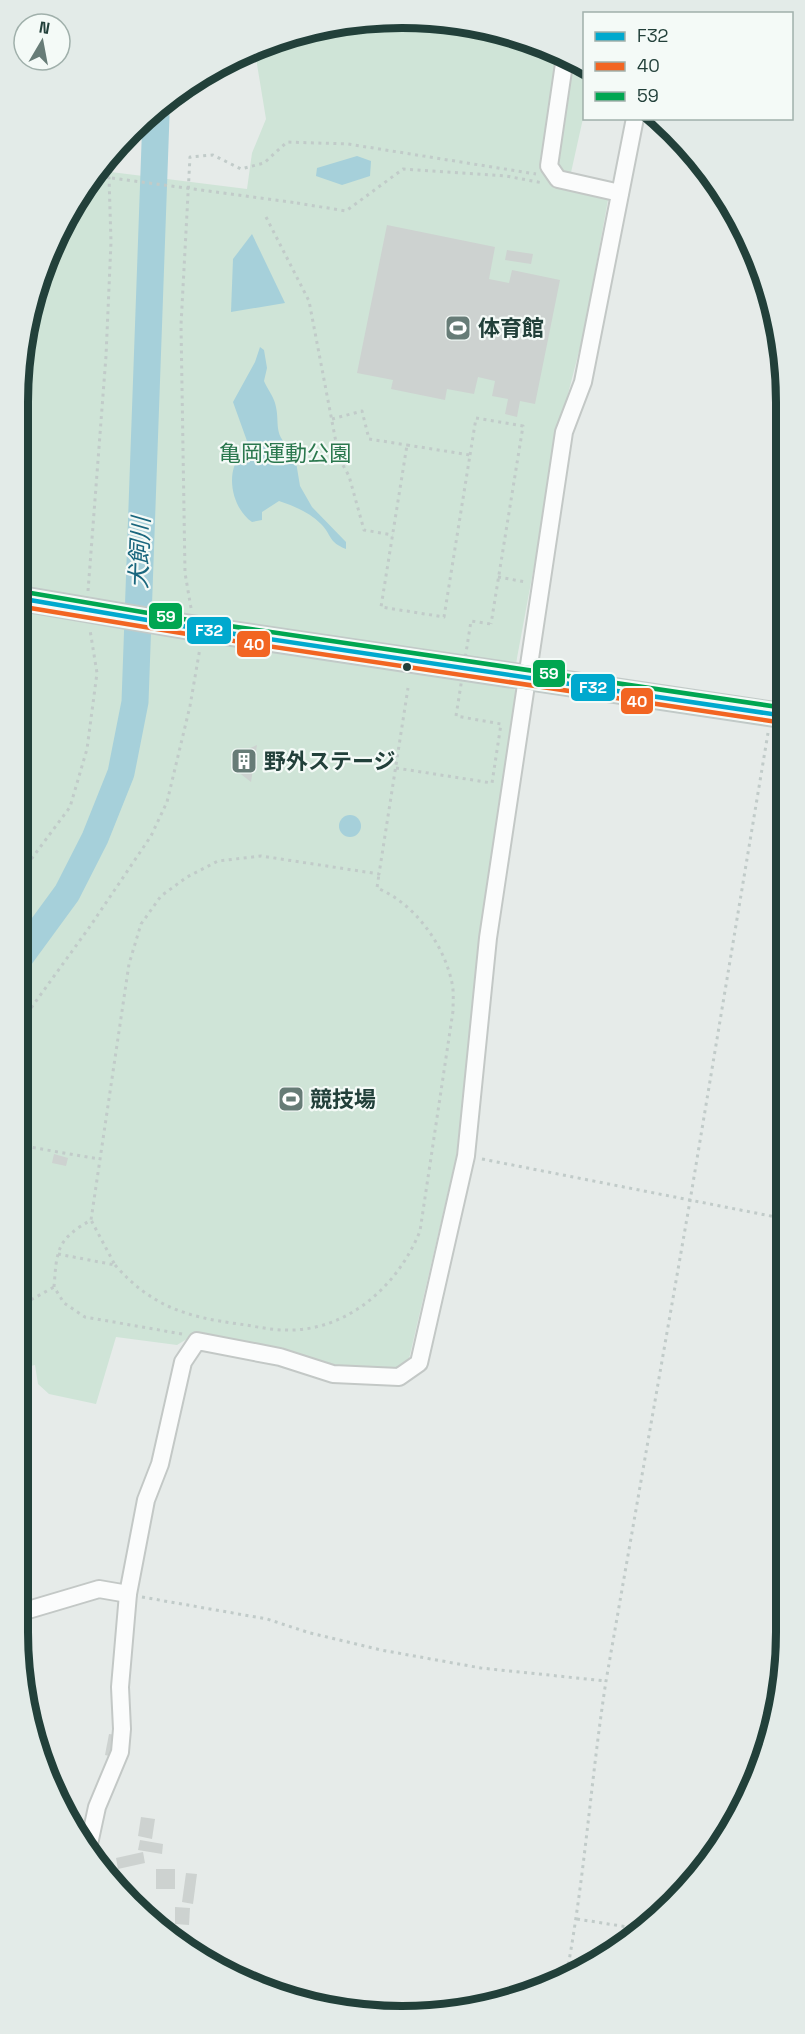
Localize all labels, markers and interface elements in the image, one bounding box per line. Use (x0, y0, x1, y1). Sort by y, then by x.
north arrow (12, 12, 72, 72)
legend (583, 12, 793, 120)
text: N (37, 16, 52, 39)
text: F32 (637, 24, 668, 47)
text: 40 (637, 54, 660, 77)
text: 59 (637, 84, 659, 107)
sports icon: 体育館 (443, 313, 473, 343)
place label: 体育館 (478, 314, 544, 342)
park label: 亀岡運動公園 (219, 439, 351, 467)
water label: 犬飼川 (123, 513, 156, 590)
line badge: 59 (148, 602, 183, 630)
text: 59 (156, 606, 176, 627)
line badge: F32 (186, 616, 232, 645)
text: F32 (195, 620, 223, 641)
line badge: 40 (236, 630, 271, 658)
text: 40 (244, 634, 264, 655)
line badge: 59 (532, 659, 566, 688)
unlabelled marker (401, 661, 413, 673)
text: 59 (539, 663, 559, 684)
line badge: F32 (570, 673, 616, 702)
text: F32 (579, 677, 607, 698)
line badge: 40 (620, 687, 654, 715)
text: 40 (627, 691, 647, 712)
building icon: 野外ステージ (229, 746, 259, 776)
place label: 野外ステージ (264, 747, 396, 775)
sports icon: 競技場 (276, 1084, 306, 1114)
place label: 競技場 (310, 1085, 376, 1113)

